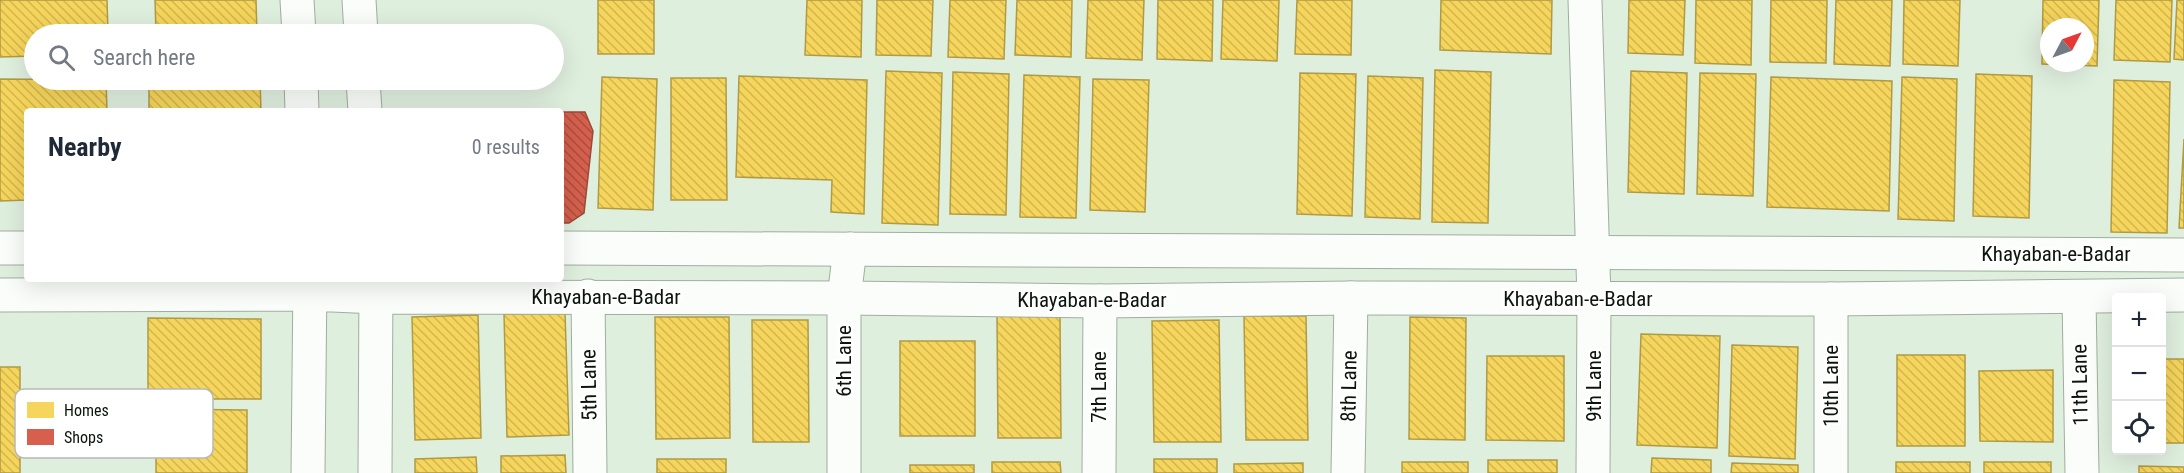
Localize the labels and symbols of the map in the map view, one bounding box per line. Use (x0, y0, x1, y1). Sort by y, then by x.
north arrow (2040, 18, 2094, 72)
street label: Khayaban-e-Badar (1981, 242, 2131, 266)
street label: Khayaban-e-Badar (531, 285, 681, 309)
street label: Khayaban-e-Badar (1503, 287, 1653, 311)
street label: Khayaban-e-Badar (1017, 288, 1167, 312)
street label: 6th Lane (832, 325, 856, 397)
street label: 11th Lane (2067, 344, 2093, 426)
street label: 10th Lane (1819, 345, 1843, 427)
street label: 5th Lane (576, 349, 602, 421)
street label: 8th Lane (1336, 350, 1362, 422)
street label: 9th Lane (1582, 350, 1606, 422)
street label: 7th Lane (1087, 351, 1111, 423)
legend (15, 389, 213, 458)
text: Homes (64, 401, 109, 420)
text: Shops (64, 428, 103, 447)

